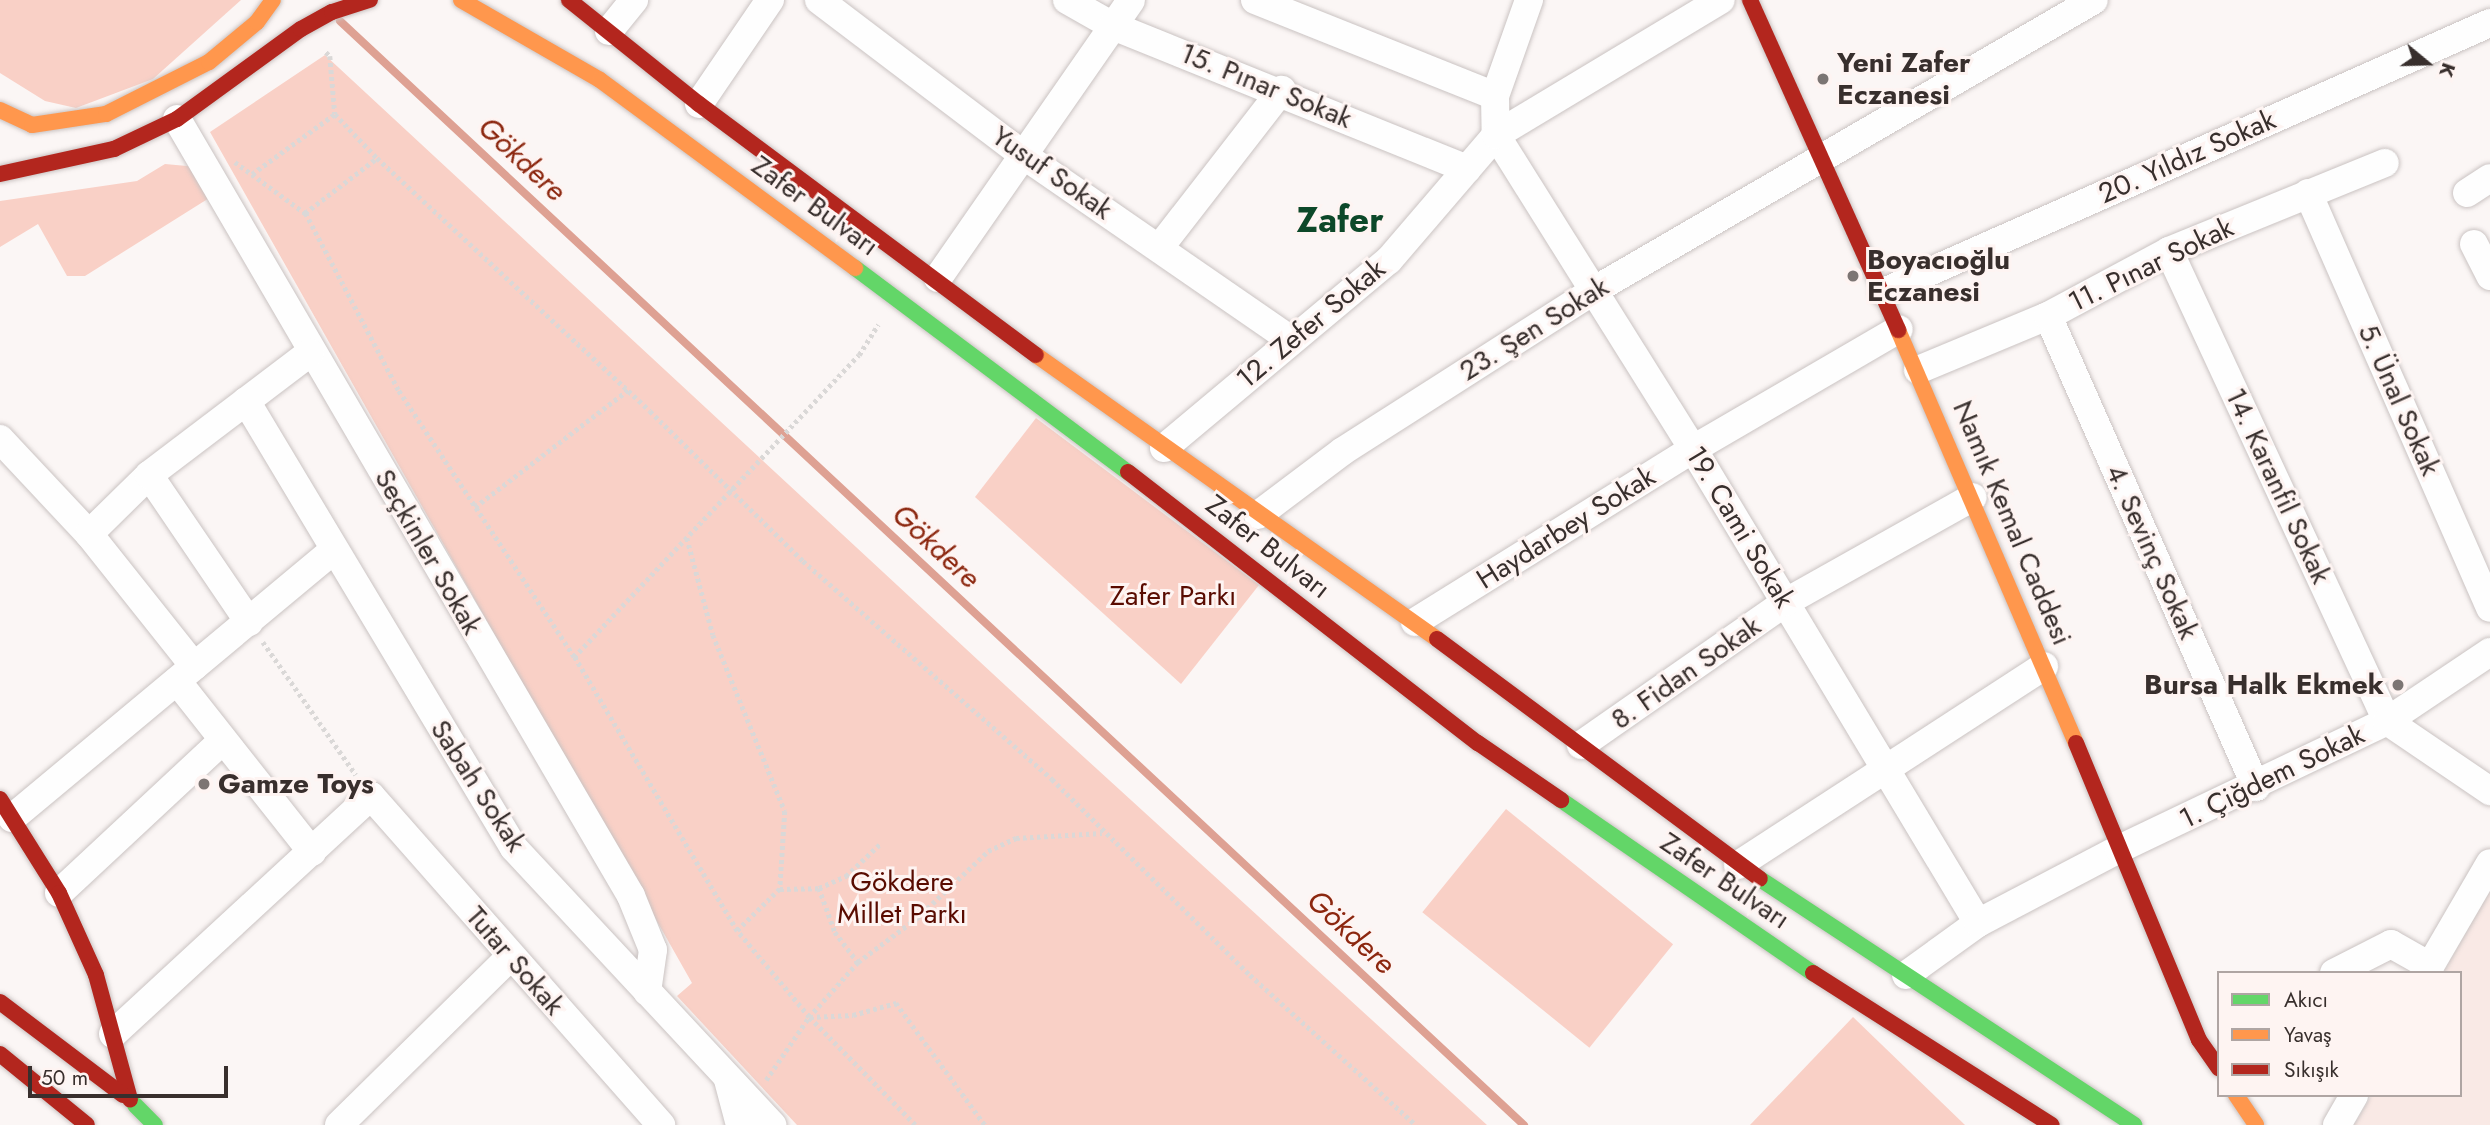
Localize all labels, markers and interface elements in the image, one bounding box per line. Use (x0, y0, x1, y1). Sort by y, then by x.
north arrow (2392, 28, 2462, 98)
street label: 15. Pınar Sokak (1175, 36, 1357, 136)
place label: Yeni Zafer Eczanesi (1837, 46, 1971, 112)
text: K (2432, 59, 2462, 81)
marker: Yeni Zafer Eczanesi (1815, 71, 1831, 87)
street label: 20. Yıldız Sokak (2093, 103, 2281, 211)
water label: Gökdere (470, 109, 574, 209)
street label: Yusuf Sokak (985, 119, 1119, 227)
street label: Zafer Bulvarı (745, 149, 885, 263)
district label: Zafer (1296, 199, 1384, 241)
street label: 11. Pınar Sokak (2063, 211, 2239, 319)
place label: Boyacıoğlu Eczanesi (1867, 243, 2010, 309)
street label: 12. Zefer Sokak (1230, 252, 1392, 396)
marker: Boyacıoğlu Eczanesi (1845, 268, 1861, 284)
street label: 23. Şen Sokak (1453, 270, 1615, 388)
street label: 5. Ünal Sokak (2351, 319, 2447, 481)
street label: 14. Karanfil Sokak (2218, 383, 2338, 589)
street label: Namık Kemal Caddesi (1945, 396, 2079, 650)
street label: 19. Cami Sokak (1679, 440, 1801, 614)
street label: Haydarbey Sokak (1471, 460, 1661, 596)
street label: 4. Sevinç Sokak (2099, 460, 2205, 644)
street label: Seçkinler Sokak (367, 463, 489, 641)
street label: Zafer Bulvarı (1199, 488, 1337, 606)
water label: Gökdere (884, 496, 988, 596)
park label: Zafer Parkı (1110, 579, 1236, 613)
street label: 8. Fidan Sokak (1605, 609, 1767, 737)
place label: Bursa Halk Ekmek (2144, 668, 2384, 702)
marker: Bursa Halk Ekmek (2390, 677, 2406, 693)
street label: Sabah Sokak (423, 714, 533, 858)
street label: 1. Çiğdem Sokak (2174, 718, 2370, 836)
place label: Gamze Toys (218, 767, 374, 801)
marker: Gamze Toys (196, 776, 212, 792)
street label: Zafer Bulvarı (1654, 826, 1796, 936)
park label: Gökdere Millet Parkı (837, 865, 967, 931)
water label: Gökdere (1299, 882, 1403, 982)
street label: Tutar Sokak (459, 900, 571, 1022)
legend (2217, 971, 2462, 1097)
text: Akıcı (2284, 985, 2328, 1015)
text: Yavaş (2284, 1020, 2331, 1050)
scale bar (32, 1052, 231, 1096)
text: Sıkışık (2284, 1055, 2339, 1085)
text: 50 m (41, 1063, 88, 1093)

